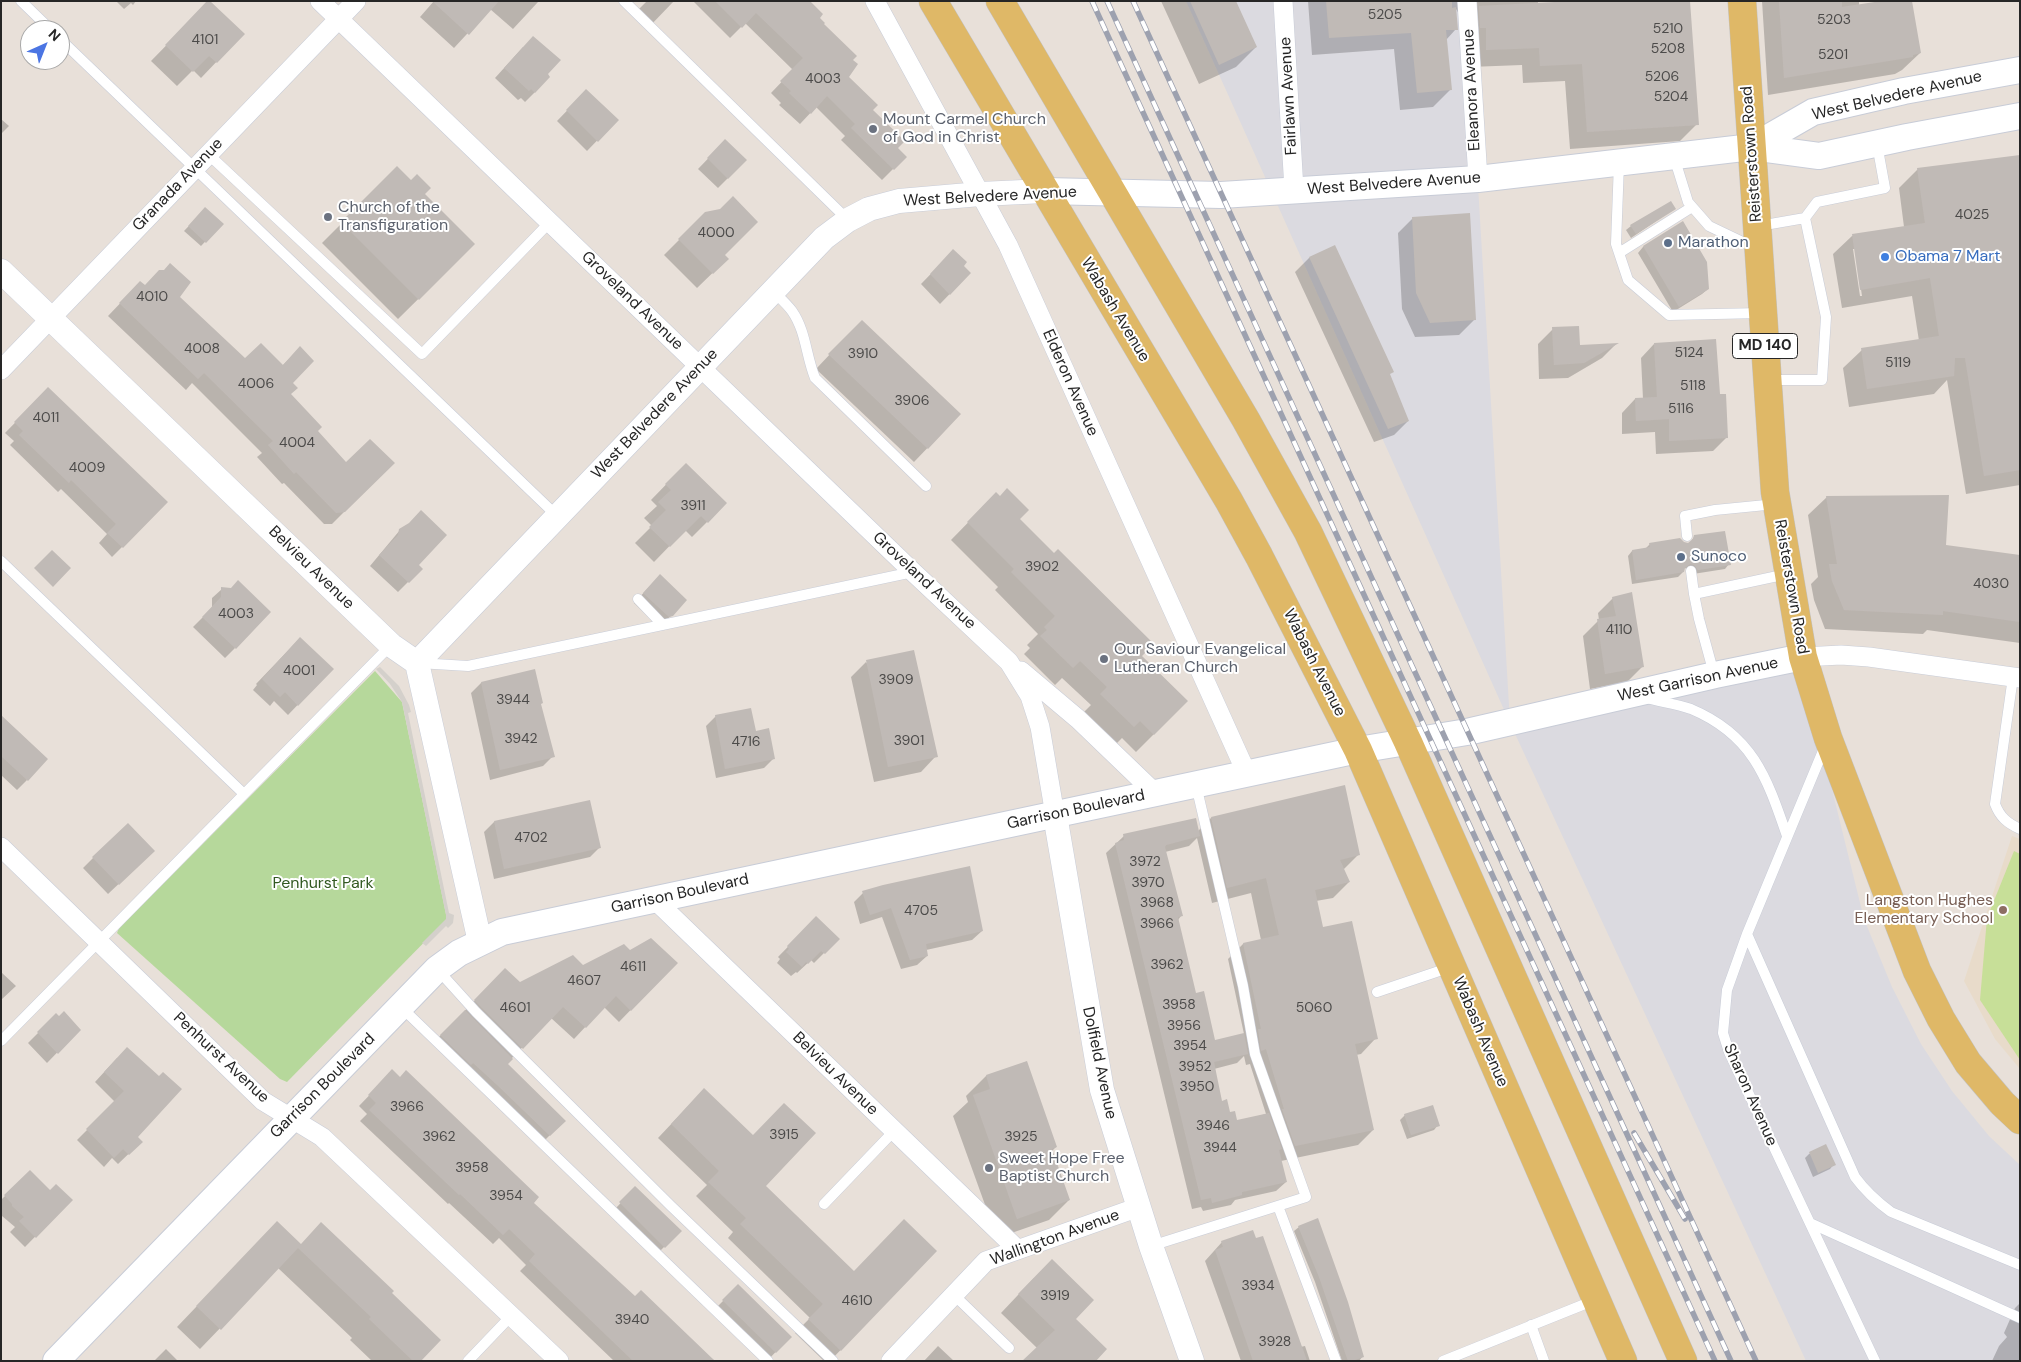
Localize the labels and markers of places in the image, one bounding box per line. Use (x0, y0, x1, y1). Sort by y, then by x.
place label: Mount Carmel Church of God in Christ (883, 110, 1046, 148)
marker: Mount Carmel Church of God in Christ (867, 123, 879, 135)
place label: Church of the Transfiguration (338, 198, 448, 236)
marker: Church of the Transfiguration (322, 211, 334, 223)
place label: Marathon (1678, 233, 1749, 253)
marker: Marathon (1662, 237, 1674, 249)
place label: Obama 7 Mart (1895, 247, 2000, 267)
marker: Obama 7 Mart (1879, 251, 1891, 263)
place label: Sunoco (1691, 547, 1747, 567)
marker: Sunoco (1675, 551, 1687, 563)
place label: Our Saviour Evangelical Lutheran Church (1114, 640, 1286, 678)
marker: Our Saviour Evangelical Lutheran Church (1098, 653, 1110, 665)
place label: Langston Hughes Elementary School (1855, 891, 1993, 929)
marker: Langston Hughes Elementary School (1997, 904, 2009, 916)
place label: Sweet Hope Free Baptist Church (999, 1149, 1125, 1187)
marker: Sweet Hope Free Baptist Church (983, 1162, 995, 1174)

